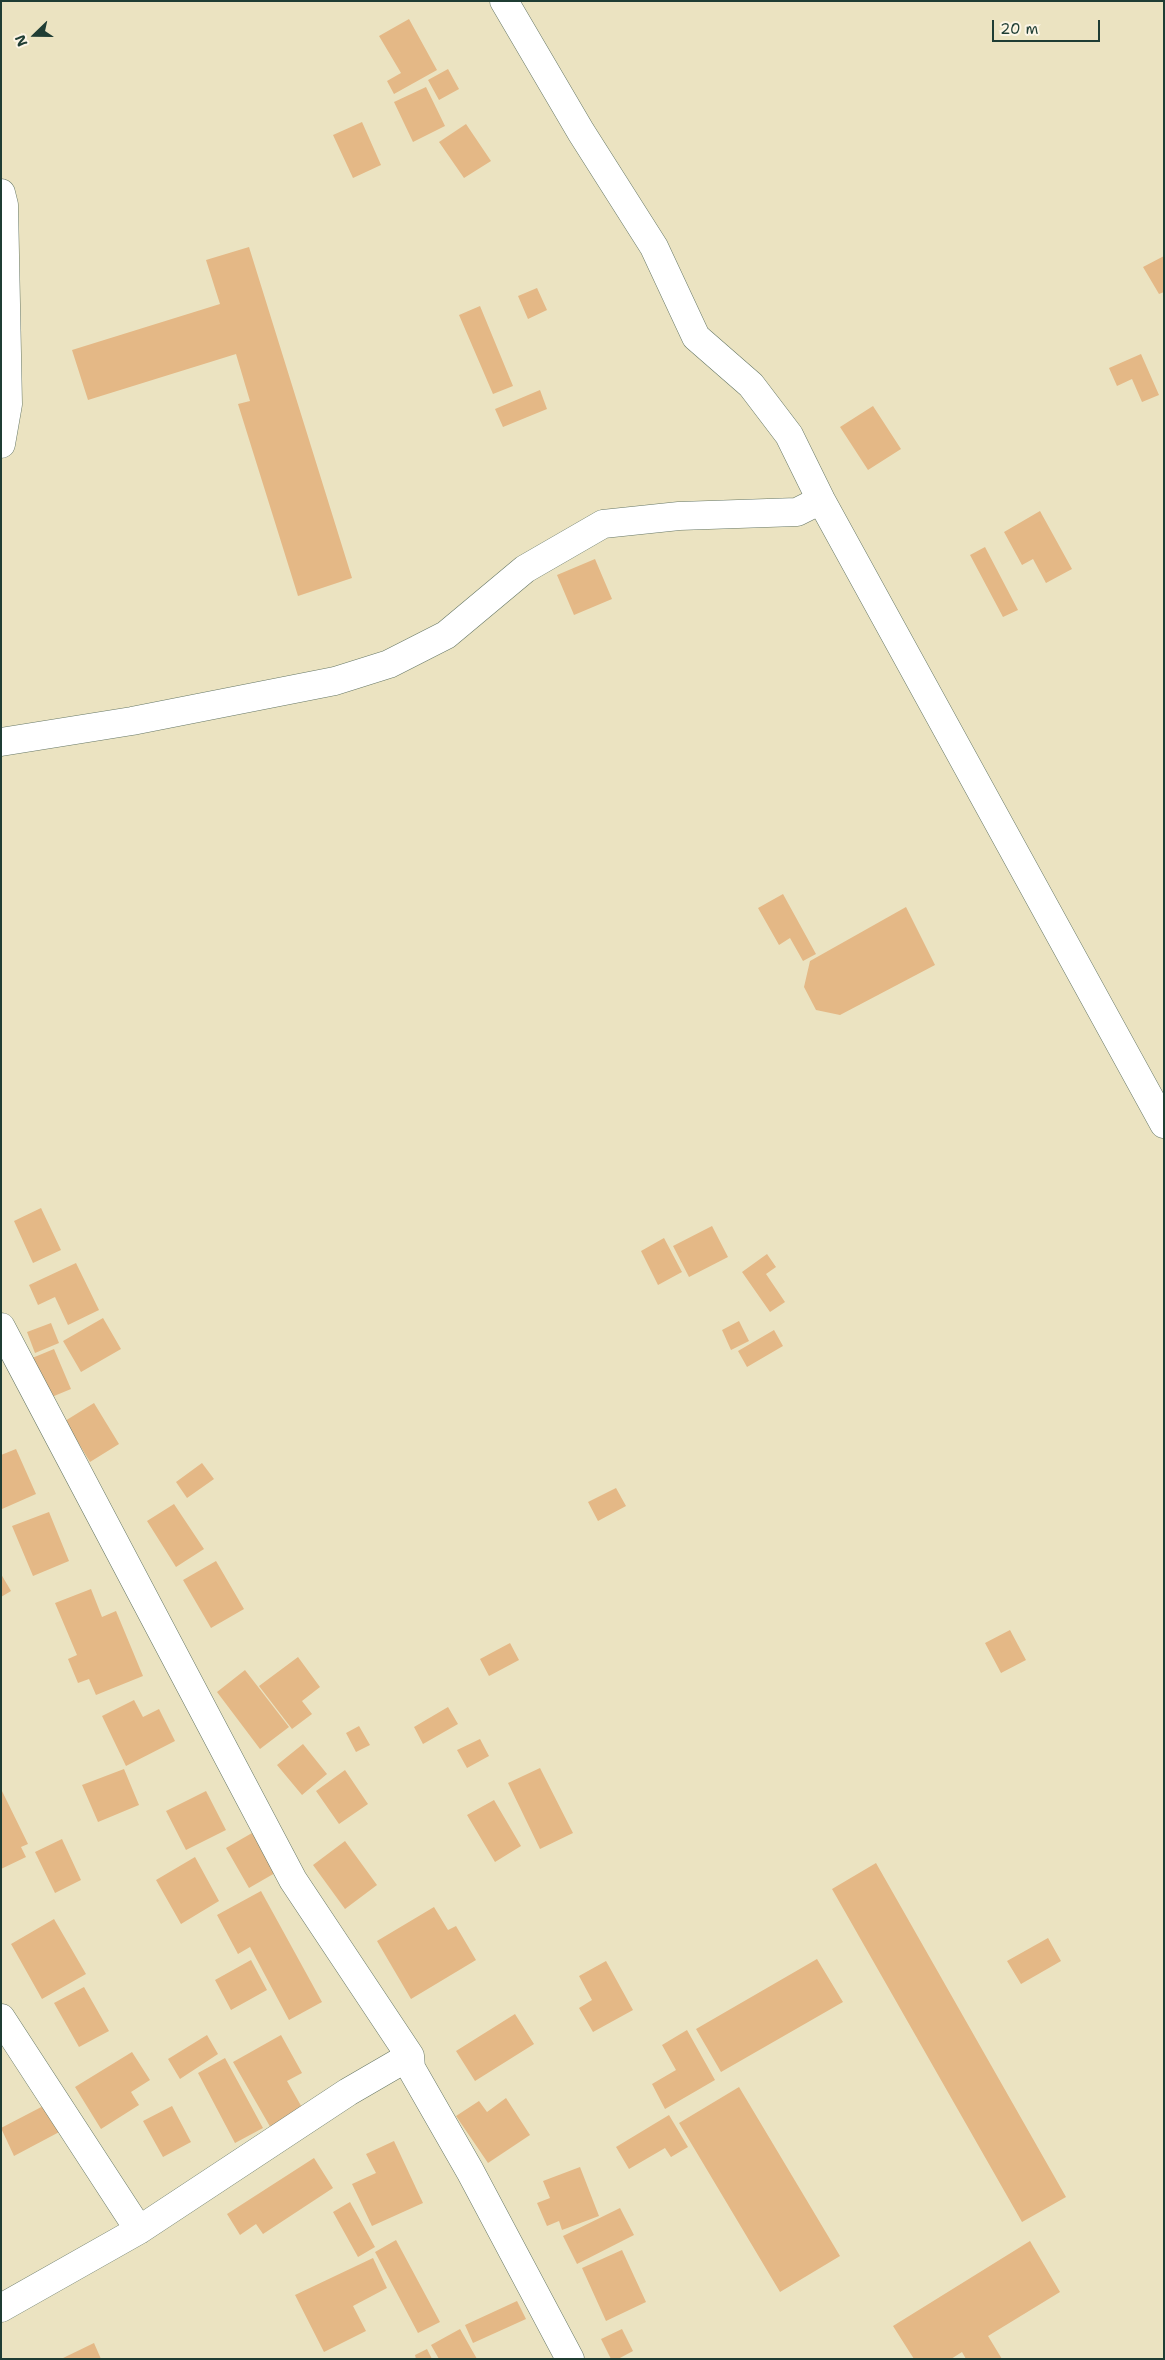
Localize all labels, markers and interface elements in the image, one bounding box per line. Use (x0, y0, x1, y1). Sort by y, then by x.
north arrow (10, 10, 60, 60)
scale bar (995, 10, 1102, 42)
text: 20 m (1000, 19, 1039, 39)
text: N (11, 32, 32, 49)

